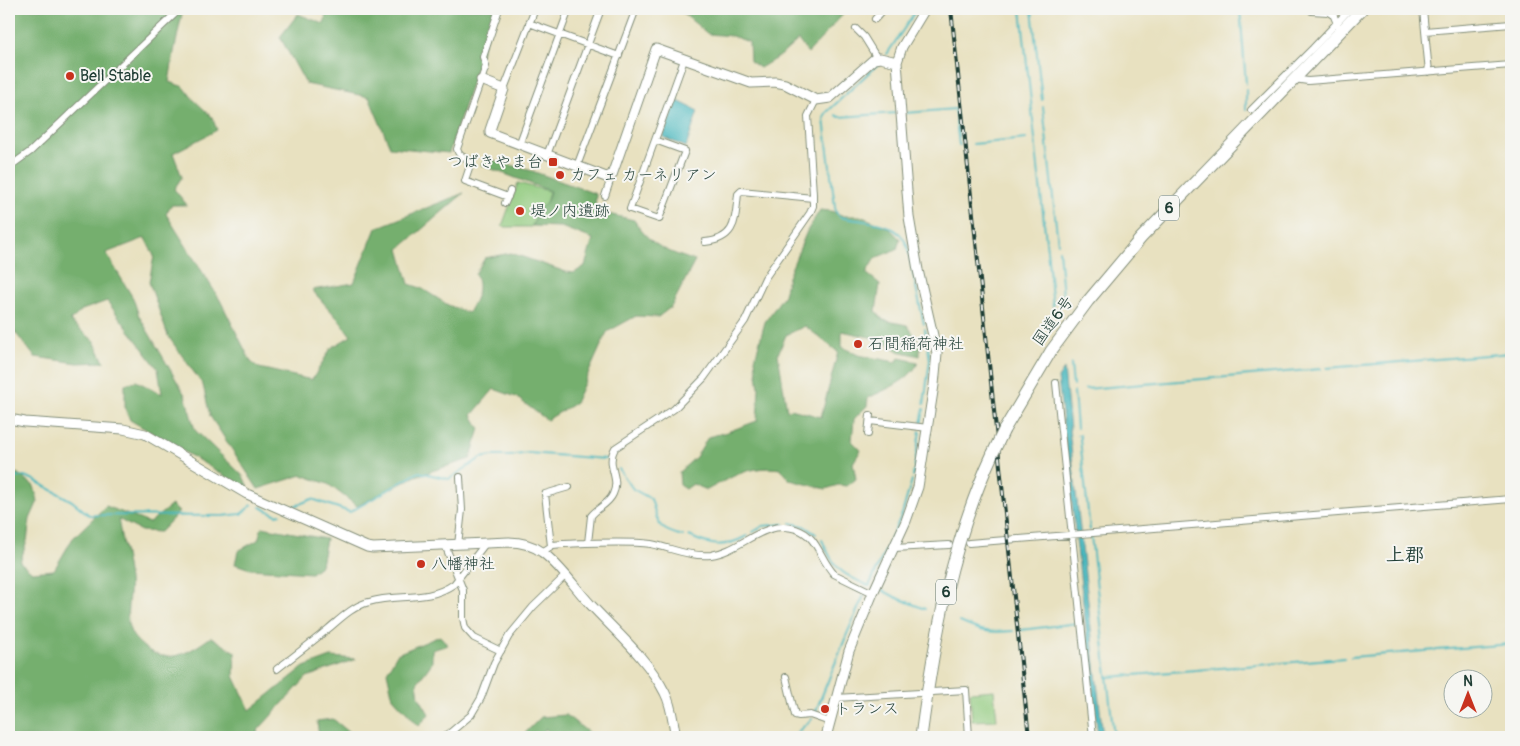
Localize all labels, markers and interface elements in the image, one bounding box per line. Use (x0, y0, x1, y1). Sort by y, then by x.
place label: Bell Stable (80, 66, 151, 86)
marker: Bell Stable (64, 70, 76, 82)
place label: つばきやま台 (447, 152, 543, 172)
marker: つばきやま台 (547, 156, 559, 168)
place label: カフェ カーネリアン (570, 165, 717, 185)
marker: カフェ カーネリアン (554, 169, 566, 181)
road number: 6 (1159, 196, 1179, 220)
place label: 堤ノ内遺跡 (530, 201, 610, 221)
marker: 堤ノ内遺跡 (514, 205, 526, 217)
street label: 国道6号 (1028, 292, 1078, 350)
place label: 石間稲荷神社 (868, 334, 964, 354)
marker: 石間稲荷神社 (852, 338, 864, 350)
district label: 上郡 (1386, 543, 1424, 567)
place label: 八幡神社 (431, 554, 495, 574)
marker: 八幡神社 (415, 558, 427, 570)
road number: 6 (936, 580, 956, 604)
north arrow (1442, 668, 1492, 718)
text: N (1463, 673, 1473, 690)
place label: トランス (835, 699, 899, 719)
marker: トランス (819, 703, 831, 715)

